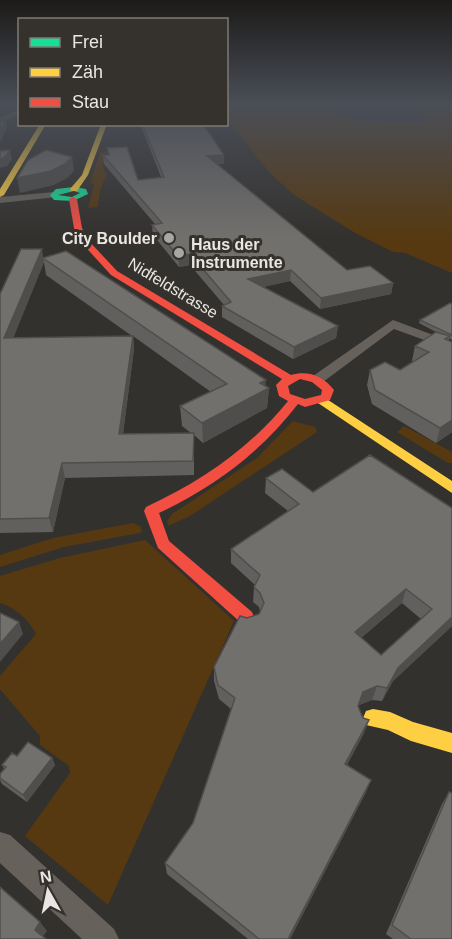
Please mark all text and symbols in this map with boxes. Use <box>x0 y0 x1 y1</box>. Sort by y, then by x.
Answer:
legend <box>18 18 228 126</box>
text: Frei <box>72 32 103 52</box>
text: Zäh <box>72 62 103 82</box>
text: Stau <box>72 92 109 112</box>
place label: City Boulder <box>62 230 157 247</box>
marker: City Boulder <box>162 231 176 245</box>
place label: Haus der Instrumente <box>191 236 283 271</box>
marker: Haus der Instrumente <box>172 246 186 260</box>
street label: Nidfeldstrasse <box>125 255 221 321</box>
north arrow <box>18 861 78 921</box>
text: N <box>39 867 53 886</box>

